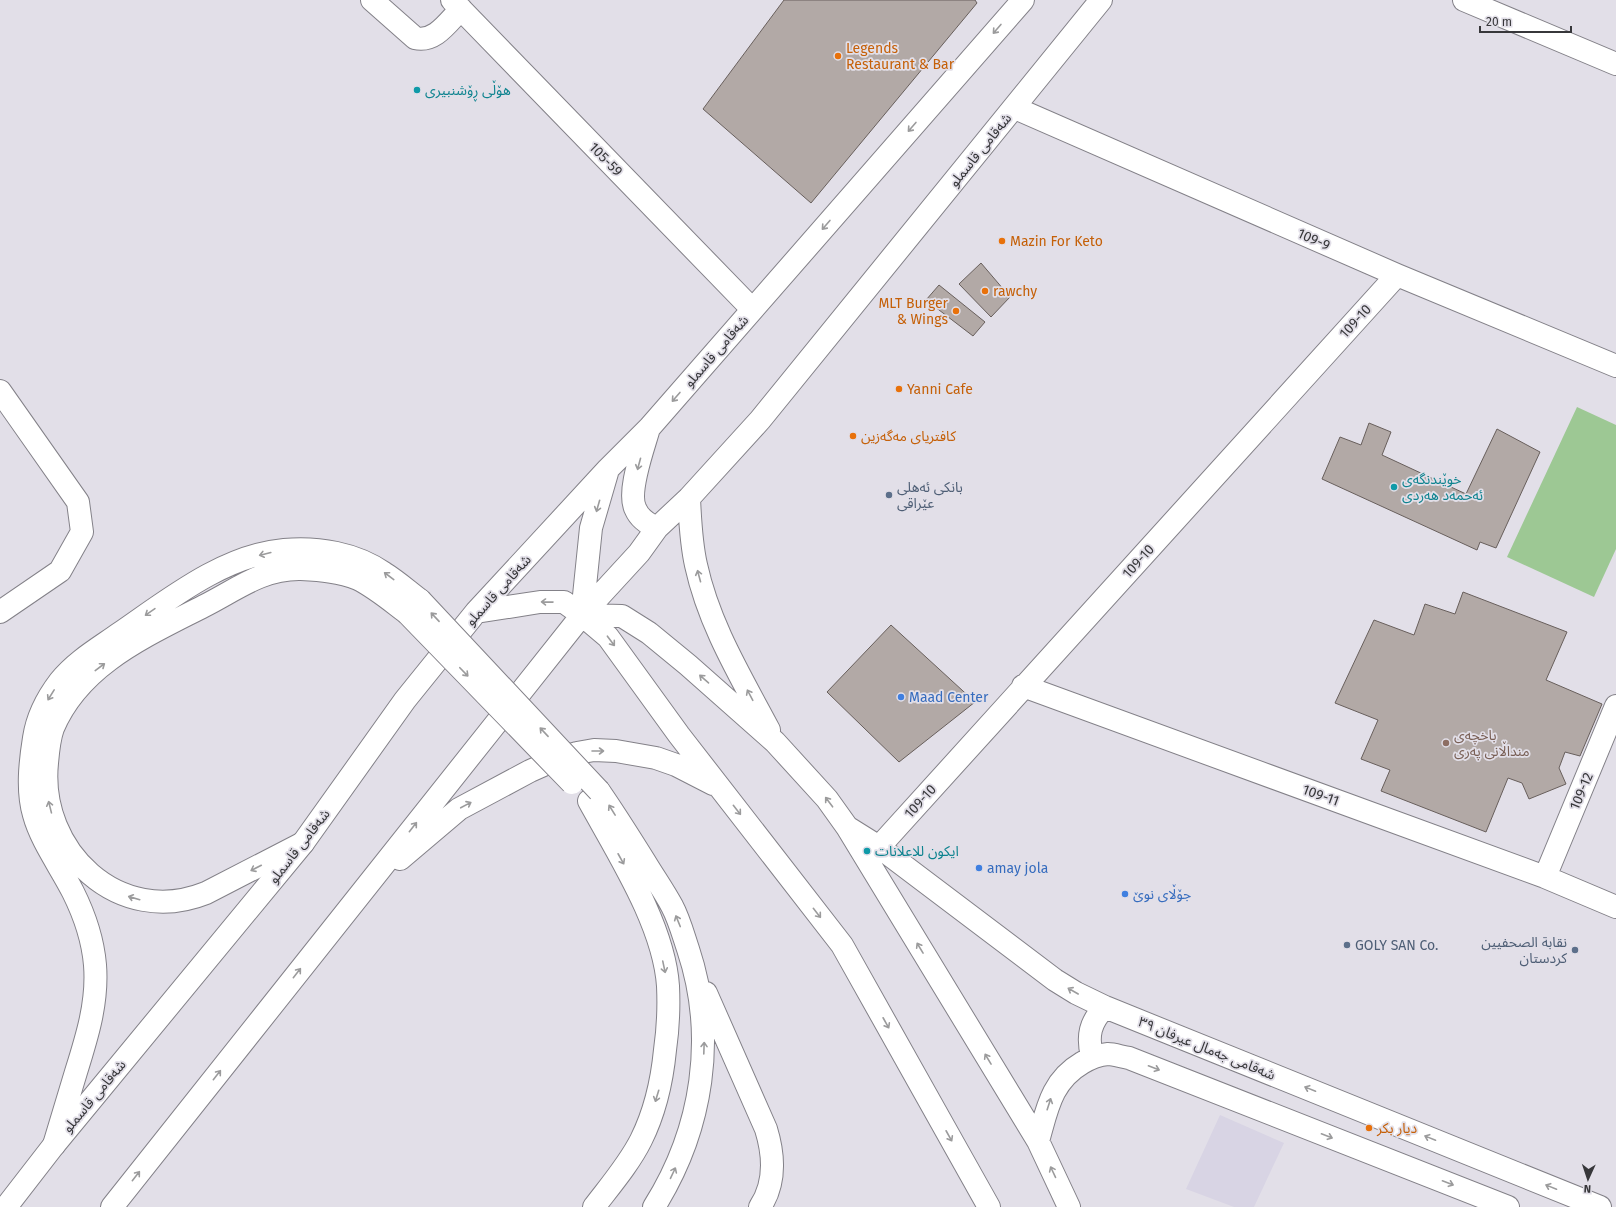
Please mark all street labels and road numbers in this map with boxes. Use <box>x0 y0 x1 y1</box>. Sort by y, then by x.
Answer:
street label: شەقامی قاسملو <box>946 110 1015 191</box>
street label: 105-59 <box>585 139 626 180</box>
street label: 109-9 <box>1295 225 1333 254</box>
street label: 109-10 <box>1336 301 1375 342</box>
street label: شەقامی قاسملو <box>681 312 752 391</box>
street label: 109-10 <box>1119 541 1158 582</box>
street label: شەقامی قاسملو <box>462 551 535 629</box>
street label: 109-12 <box>1566 770 1597 812</box>
street label: 109-10 <box>901 781 940 822</box>
street label: 109-11 <box>1300 781 1341 810</box>
street label: شەقامی قاسملو <box>265 806 334 887</box>
street label: شەقامی جەمال عیرفان ٣٩ <box>1136 1013 1278 1084</box>
street label: شەقامی قاسملو <box>59 1056 130 1136</box>

